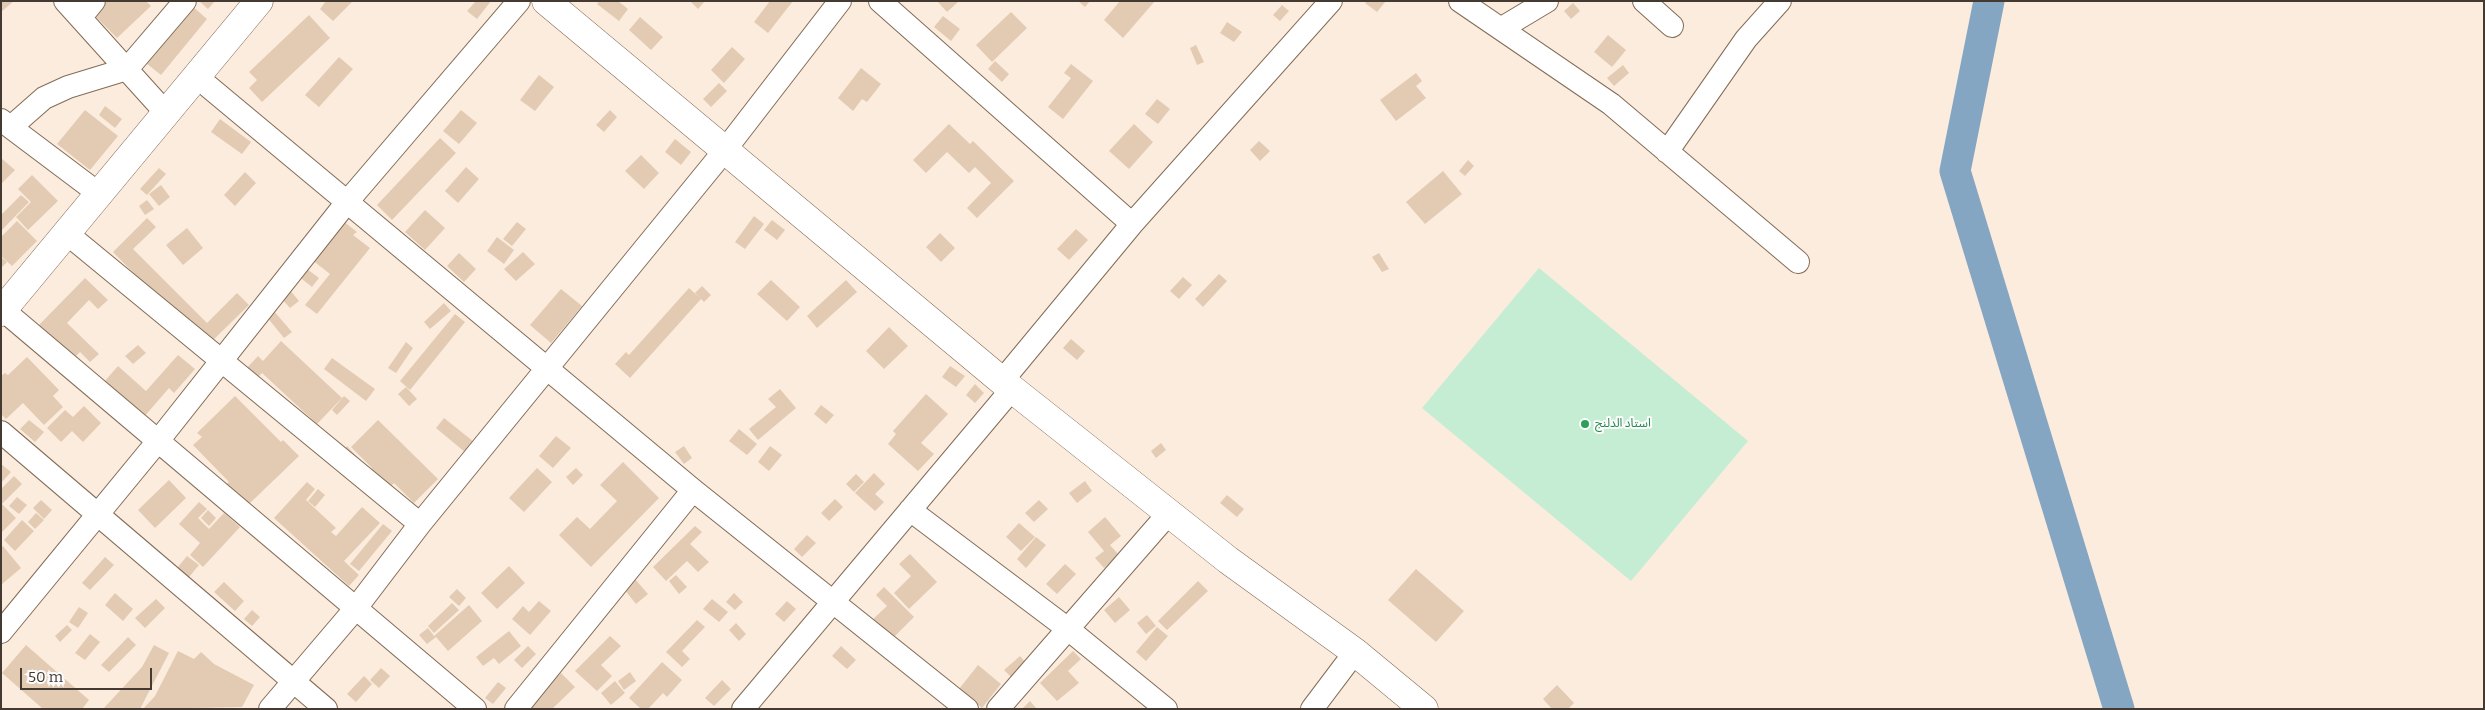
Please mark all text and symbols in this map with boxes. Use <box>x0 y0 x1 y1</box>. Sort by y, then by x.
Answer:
place label: استاد الدلنج <box>1595 417 1651 431</box>
marker: استاد الدلنج <box>1579 418 1591 430</box>
scale bar <box>22 658 155 690</box>
text: 50 m <box>28 668 63 686</box>

